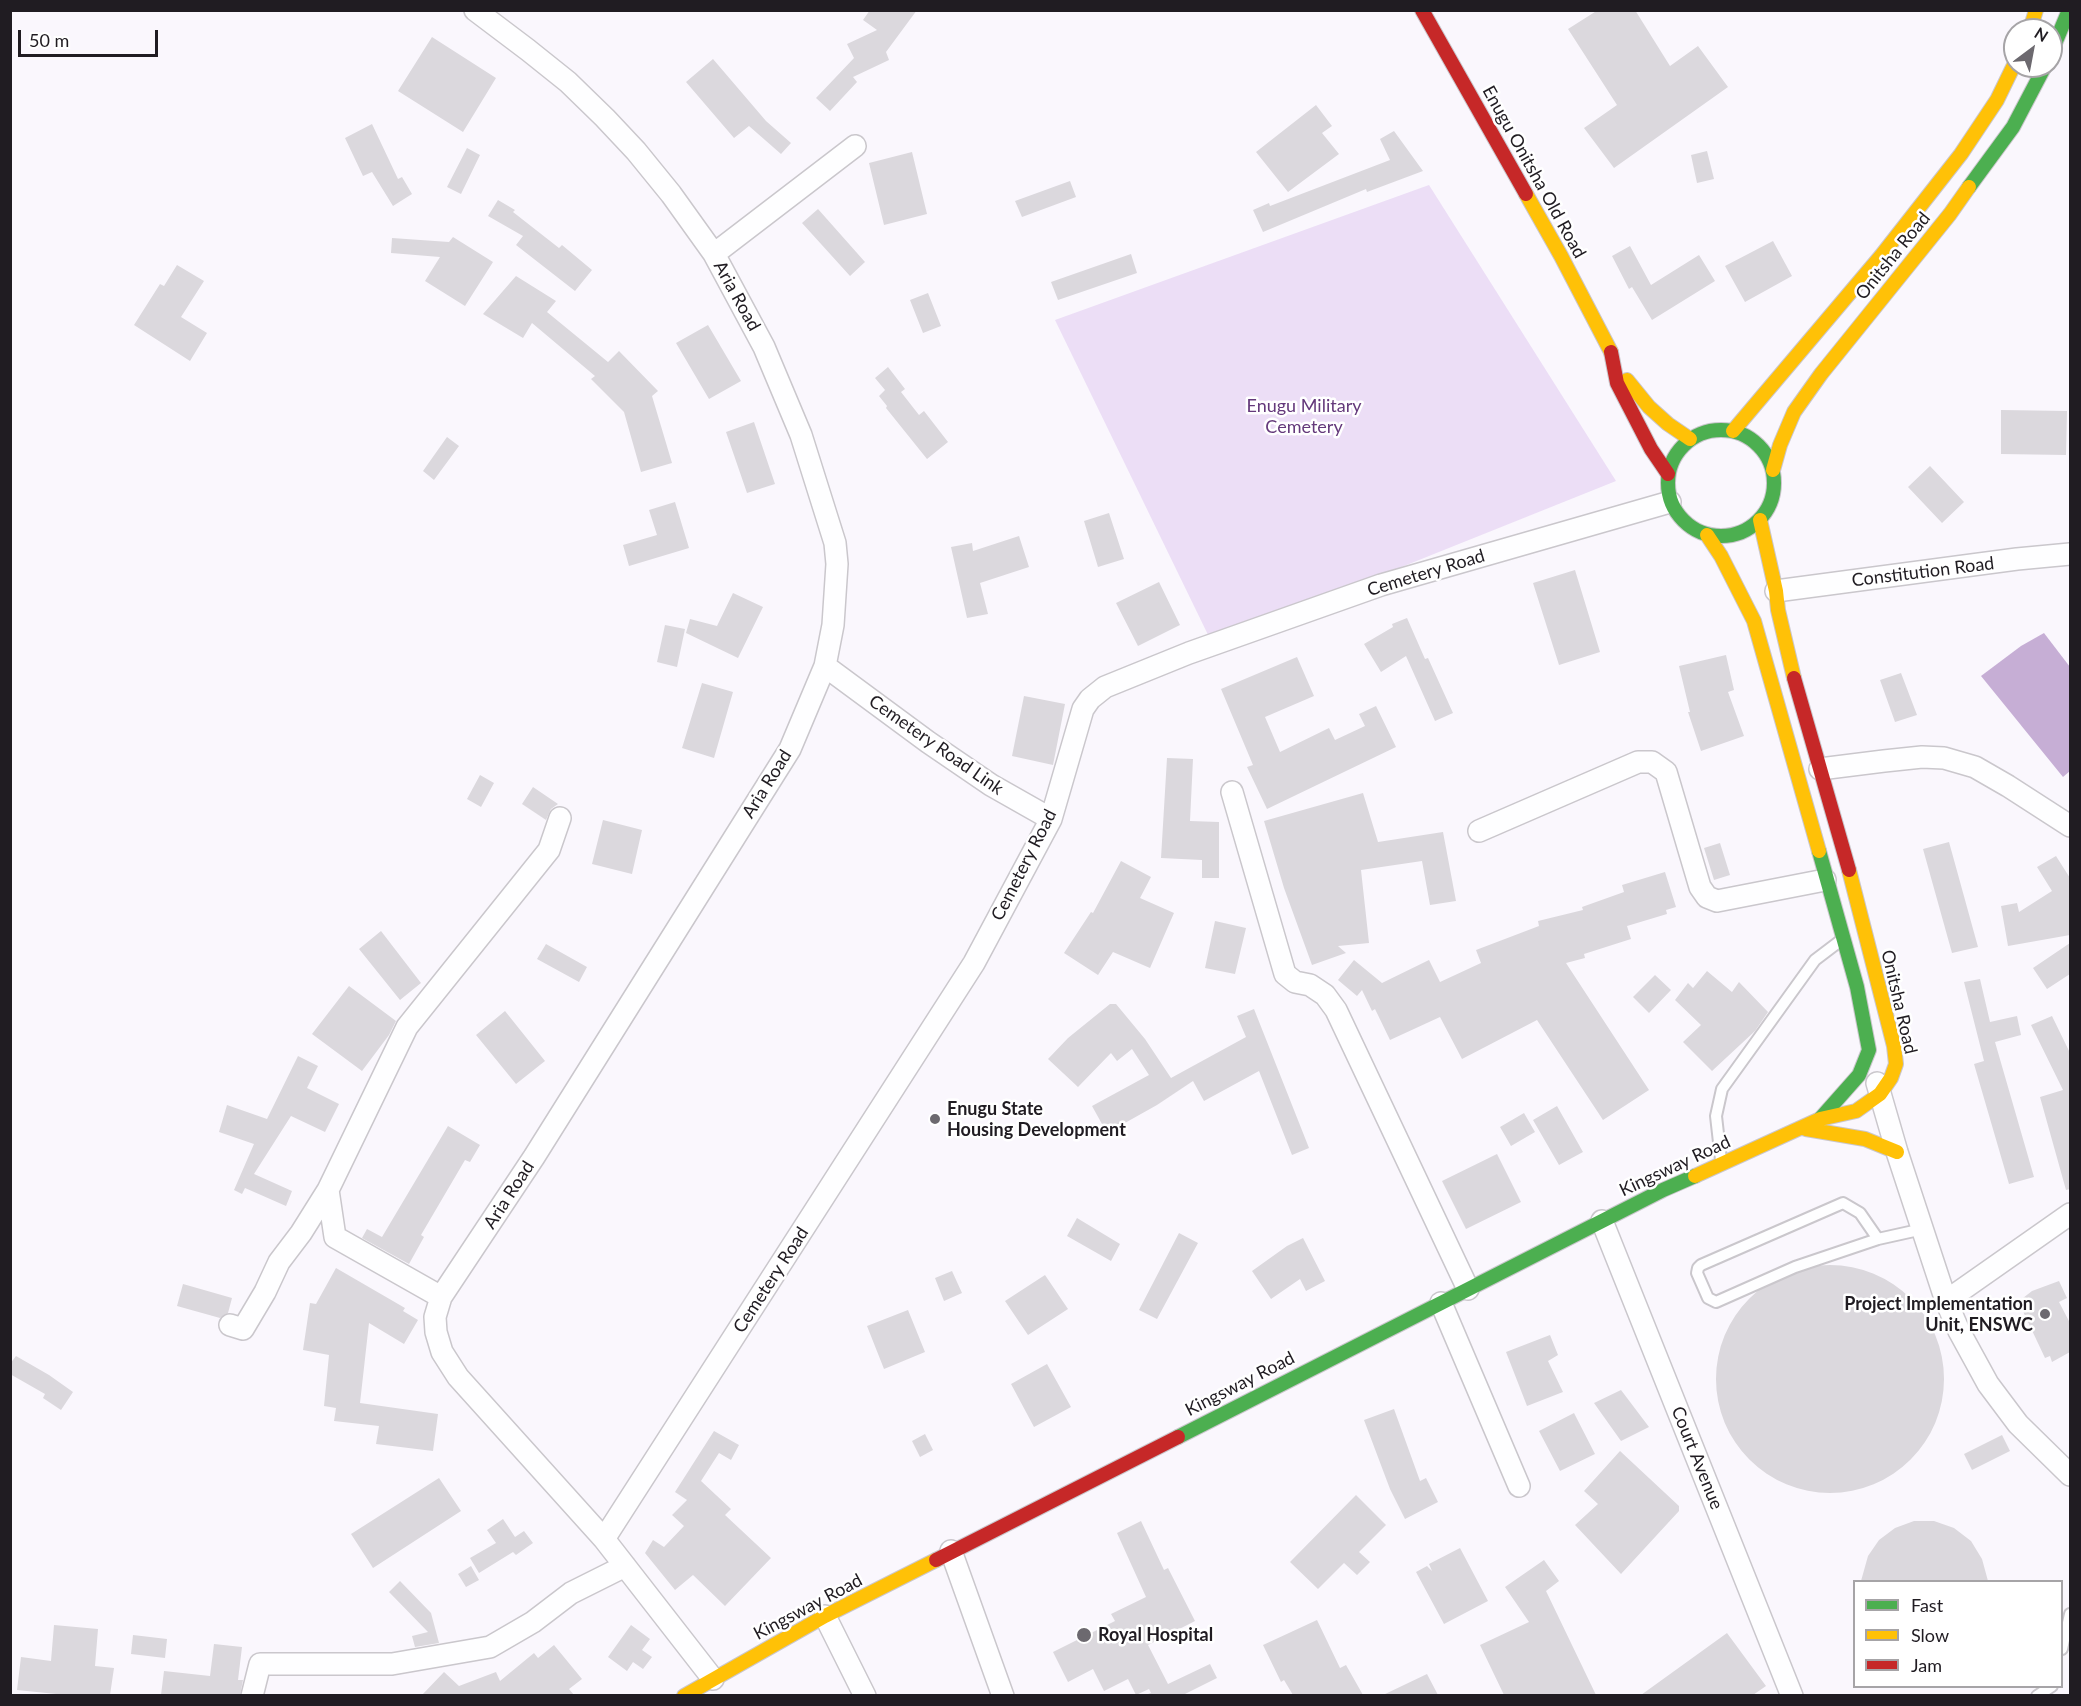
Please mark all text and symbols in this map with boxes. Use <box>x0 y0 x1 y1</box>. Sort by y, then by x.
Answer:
scale bar <box>21 18 160 56</box>
north arrow <box>2003 18 2063 78</box>
text: N <box>2031 23 2052 45</box>
text: 50 m <box>29 29 69 51</box>
street label: Enugu Onitsha Old Road <box>1478 82 1590 262</box>
street label: Onitsha Road <box>1851 208 1935 304</box>
street label: Aria Road <box>709 257 765 335</box>
park label: Enugu Military Cemetery <box>1247 395 1361 438</box>
street label: Cemetery Road <box>1365 545 1487 601</box>
street label: Constitution Road <box>1851 553 1995 591</box>
street label: Cemetery Road Link <box>865 690 1007 800</box>
street label: Aria Road <box>738 746 796 822</box>
street label: Cemetery Road <box>987 806 1061 924</box>
street label: Onitsha Road <box>1877 948 1921 1056</box>
place label: Enugu State Housing Development <box>947 1098 1126 1140</box>
marker: Enugu State Housing Development <box>928 1112 942 1126</box>
street label: Kingsway Road <box>1616 1131 1734 1201</box>
street label: Aria Road <box>479 1157 539 1233</box>
street label: Cemetery Road <box>729 1223 813 1337</box>
place label: Project Implementation Unit, ENSWC <box>1844 1293 2033 1336</box>
marker: Project Implementation Unit, ENSWC <box>2038 1307 2052 1321</box>
street label: Kingsway Road <box>1182 1347 1298 1421</box>
street label: Court Avenue <box>1667 1403 1727 1513</box>
street label: Kingsway Road <box>750 1569 866 1645</box>
legend <box>1853 1580 2063 1688</box>
text: Fast <box>1911 1594 1943 1616</box>
place label: Royal Hospital <box>1098 1624 1213 1646</box>
text: Slow <box>1911 1624 1949 1646</box>
marker: Royal Hospital <box>1075 1626 1093 1644</box>
text: Jam <box>1911 1654 1942 1676</box>

